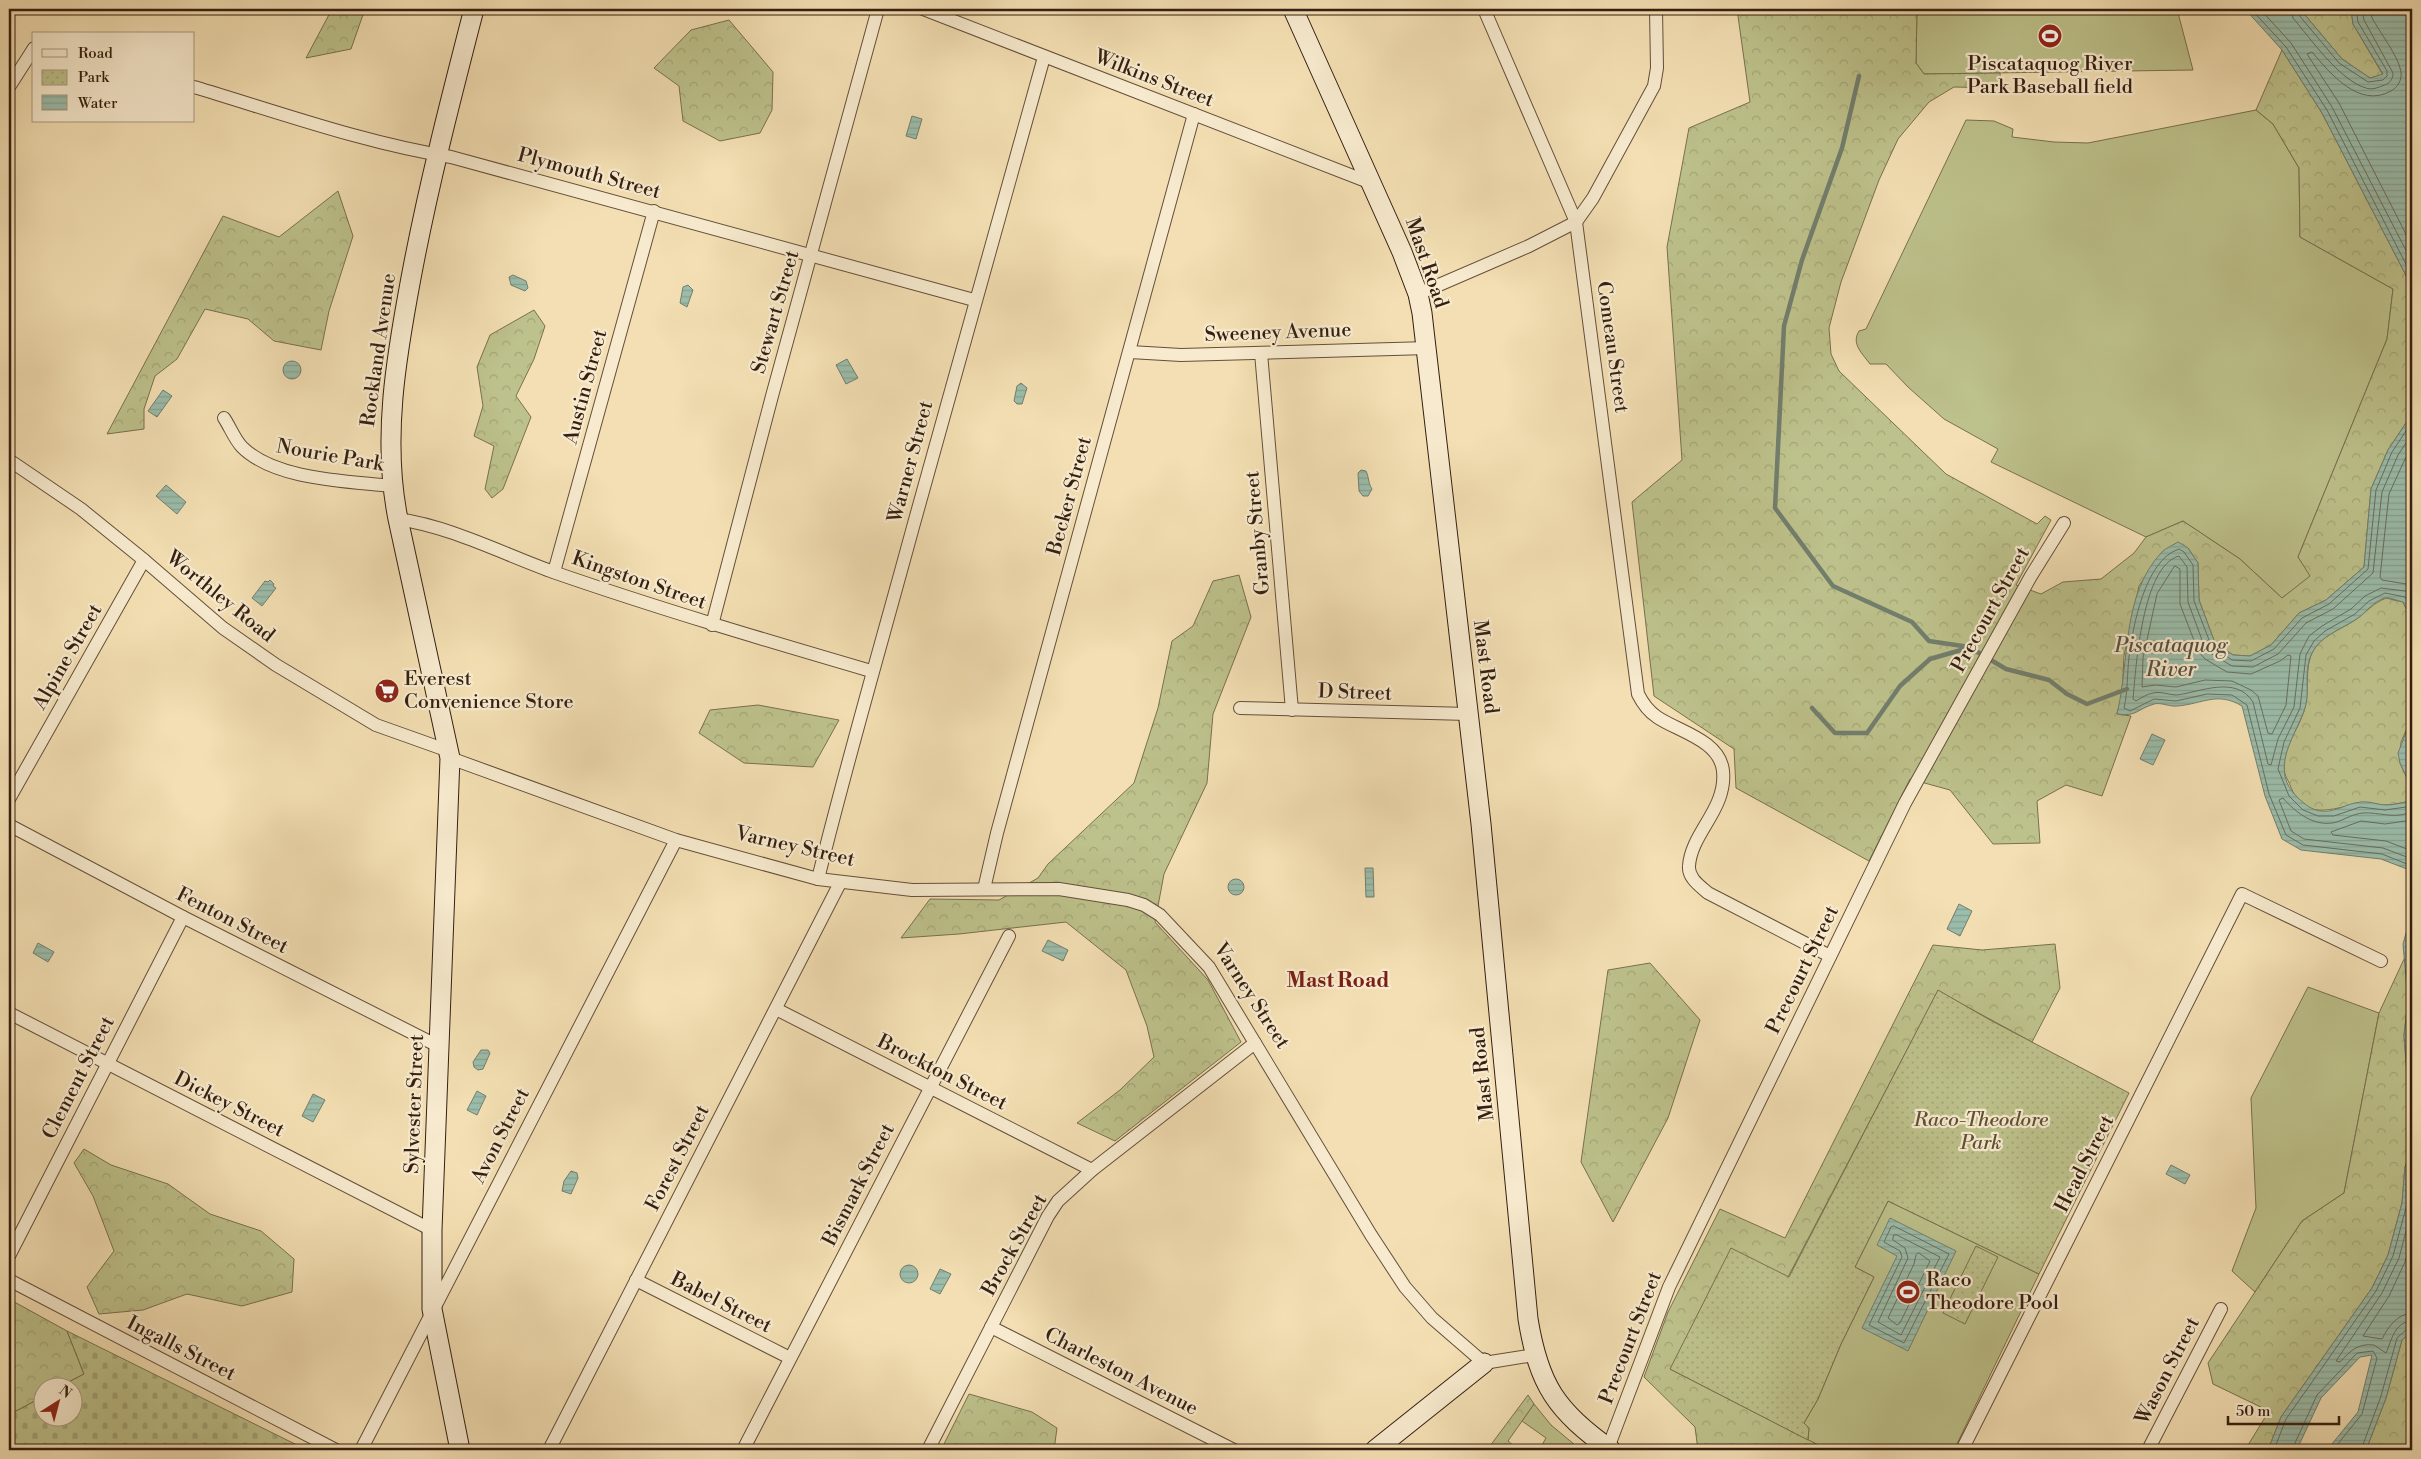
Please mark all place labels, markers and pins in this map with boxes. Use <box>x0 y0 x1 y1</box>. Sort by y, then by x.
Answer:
sports icon: Piscataquog River Park Baseball field <box>2037 23 2063 49</box>
place label: Piscataquog River Park Baseball field <box>1967 52 2134 100</box>
place label: Everest Convenience Store <box>404 667 573 715</box>
supermarket icon: Everest Convenience Store <box>374 678 400 704</box>
place label: Raco Theodore Pool <box>1926 1268 2059 1316</box>
sports icon: Raco Theodore Pool <box>1895 1279 1921 1305</box>

